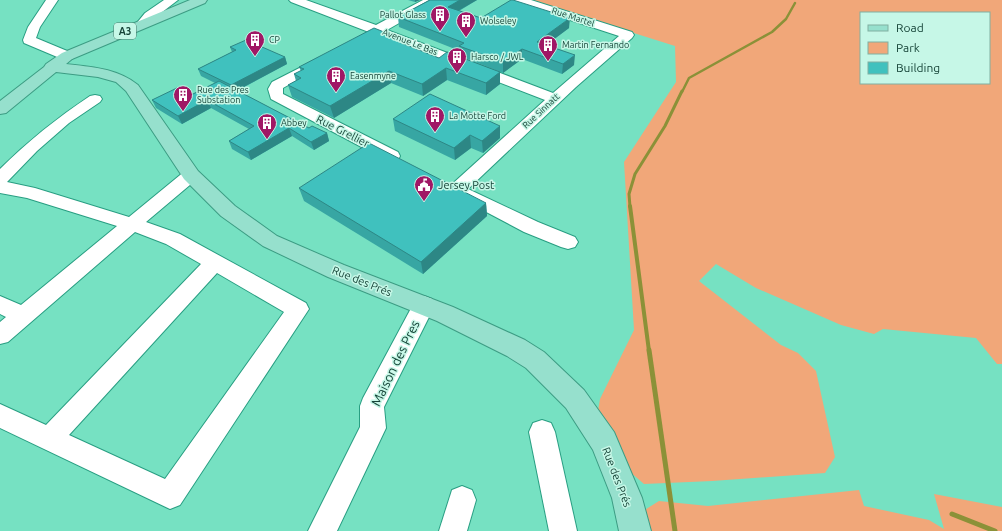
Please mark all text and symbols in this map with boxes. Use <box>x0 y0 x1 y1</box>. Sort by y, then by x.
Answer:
building icon: Pallot Glass <box>429 4 451 32</box>
street label: Rue Martel <box>550 5 596 29</box>
place label: Pallot Glass <box>380 10 426 20</box>
building icon: Wolseley <box>455 10 477 38</box>
legend <box>860 12 990 84</box>
place label: Wolseley <box>480 16 517 26</box>
text: Road <box>896 21 924 34</box>
road number: A3 <box>114 23 136 39</box>
street label: Avenue Le Bas <box>381 27 439 57</box>
building icon: CP <box>244 29 266 57</box>
building icon: Martin Fernando <box>537 34 559 62</box>
place label: CP <box>269 35 281 45</box>
place label: Martin Fernando <box>562 40 629 50</box>
text: Park <box>896 41 920 54</box>
building icon: Harsco / JWL <box>446 46 468 74</box>
place label: Harsco / JWL <box>471 52 524 62</box>
text: Building <box>896 61 940 74</box>
building icon: Easenmyne <box>325 65 347 93</box>
place label: Easenmyne <box>350 71 396 81</box>
building icon: Rue des Pres Substation <box>172 84 194 112</box>
place label: Rue des Pres Substation <box>197 85 249 105</box>
street label: Rue Sinnatt <box>521 91 562 131</box>
building icon: La Motte Ford <box>424 105 446 133</box>
place label: La Motte Ford <box>449 111 506 121</box>
building icon: Abbey <box>256 112 278 140</box>
street label: Rue Grellier <box>314 113 372 150</box>
place label: Abbey <box>281 118 307 128</box>
public building icon: Jersey Post <box>413 174 435 202</box>
place label: Jersey Post <box>438 179 495 191</box>
street label: Rue des Prés <box>330 264 394 298</box>
street label: Maison des Pres <box>368 318 422 408</box>
street label: Rue des Prés <box>600 445 634 509</box>

